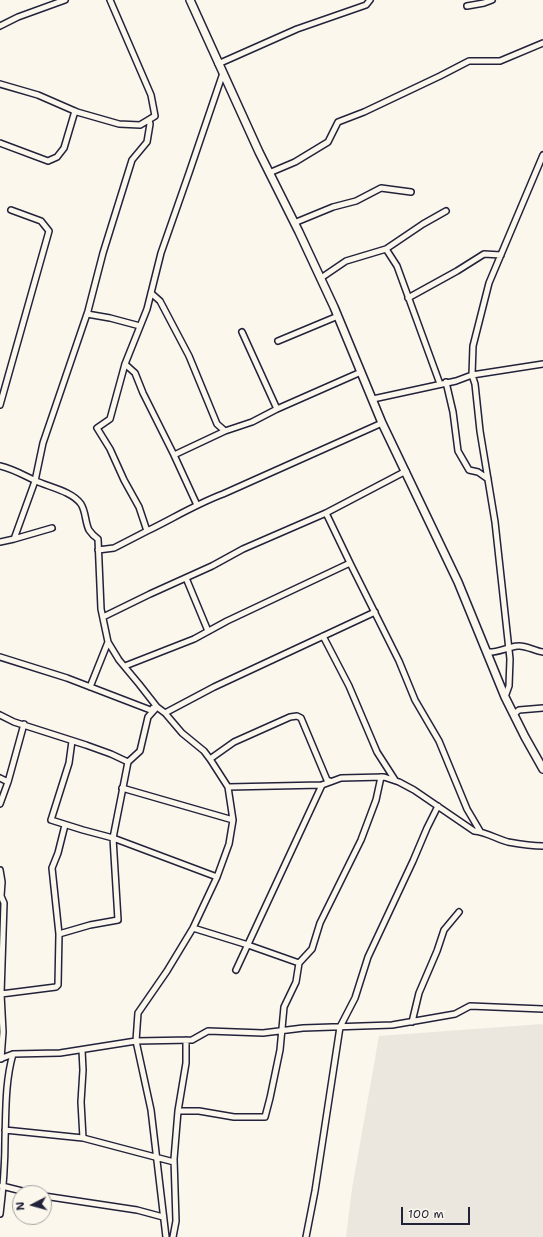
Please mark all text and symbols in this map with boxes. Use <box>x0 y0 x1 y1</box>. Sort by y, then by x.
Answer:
north arrow <box>12 1185 52 1225</box>
scale bar <box>403 1199 472 1225</box>
text: N <box>13 1201 28 1211</box>
text: 100 m <box>408 1206 444 1222</box>

